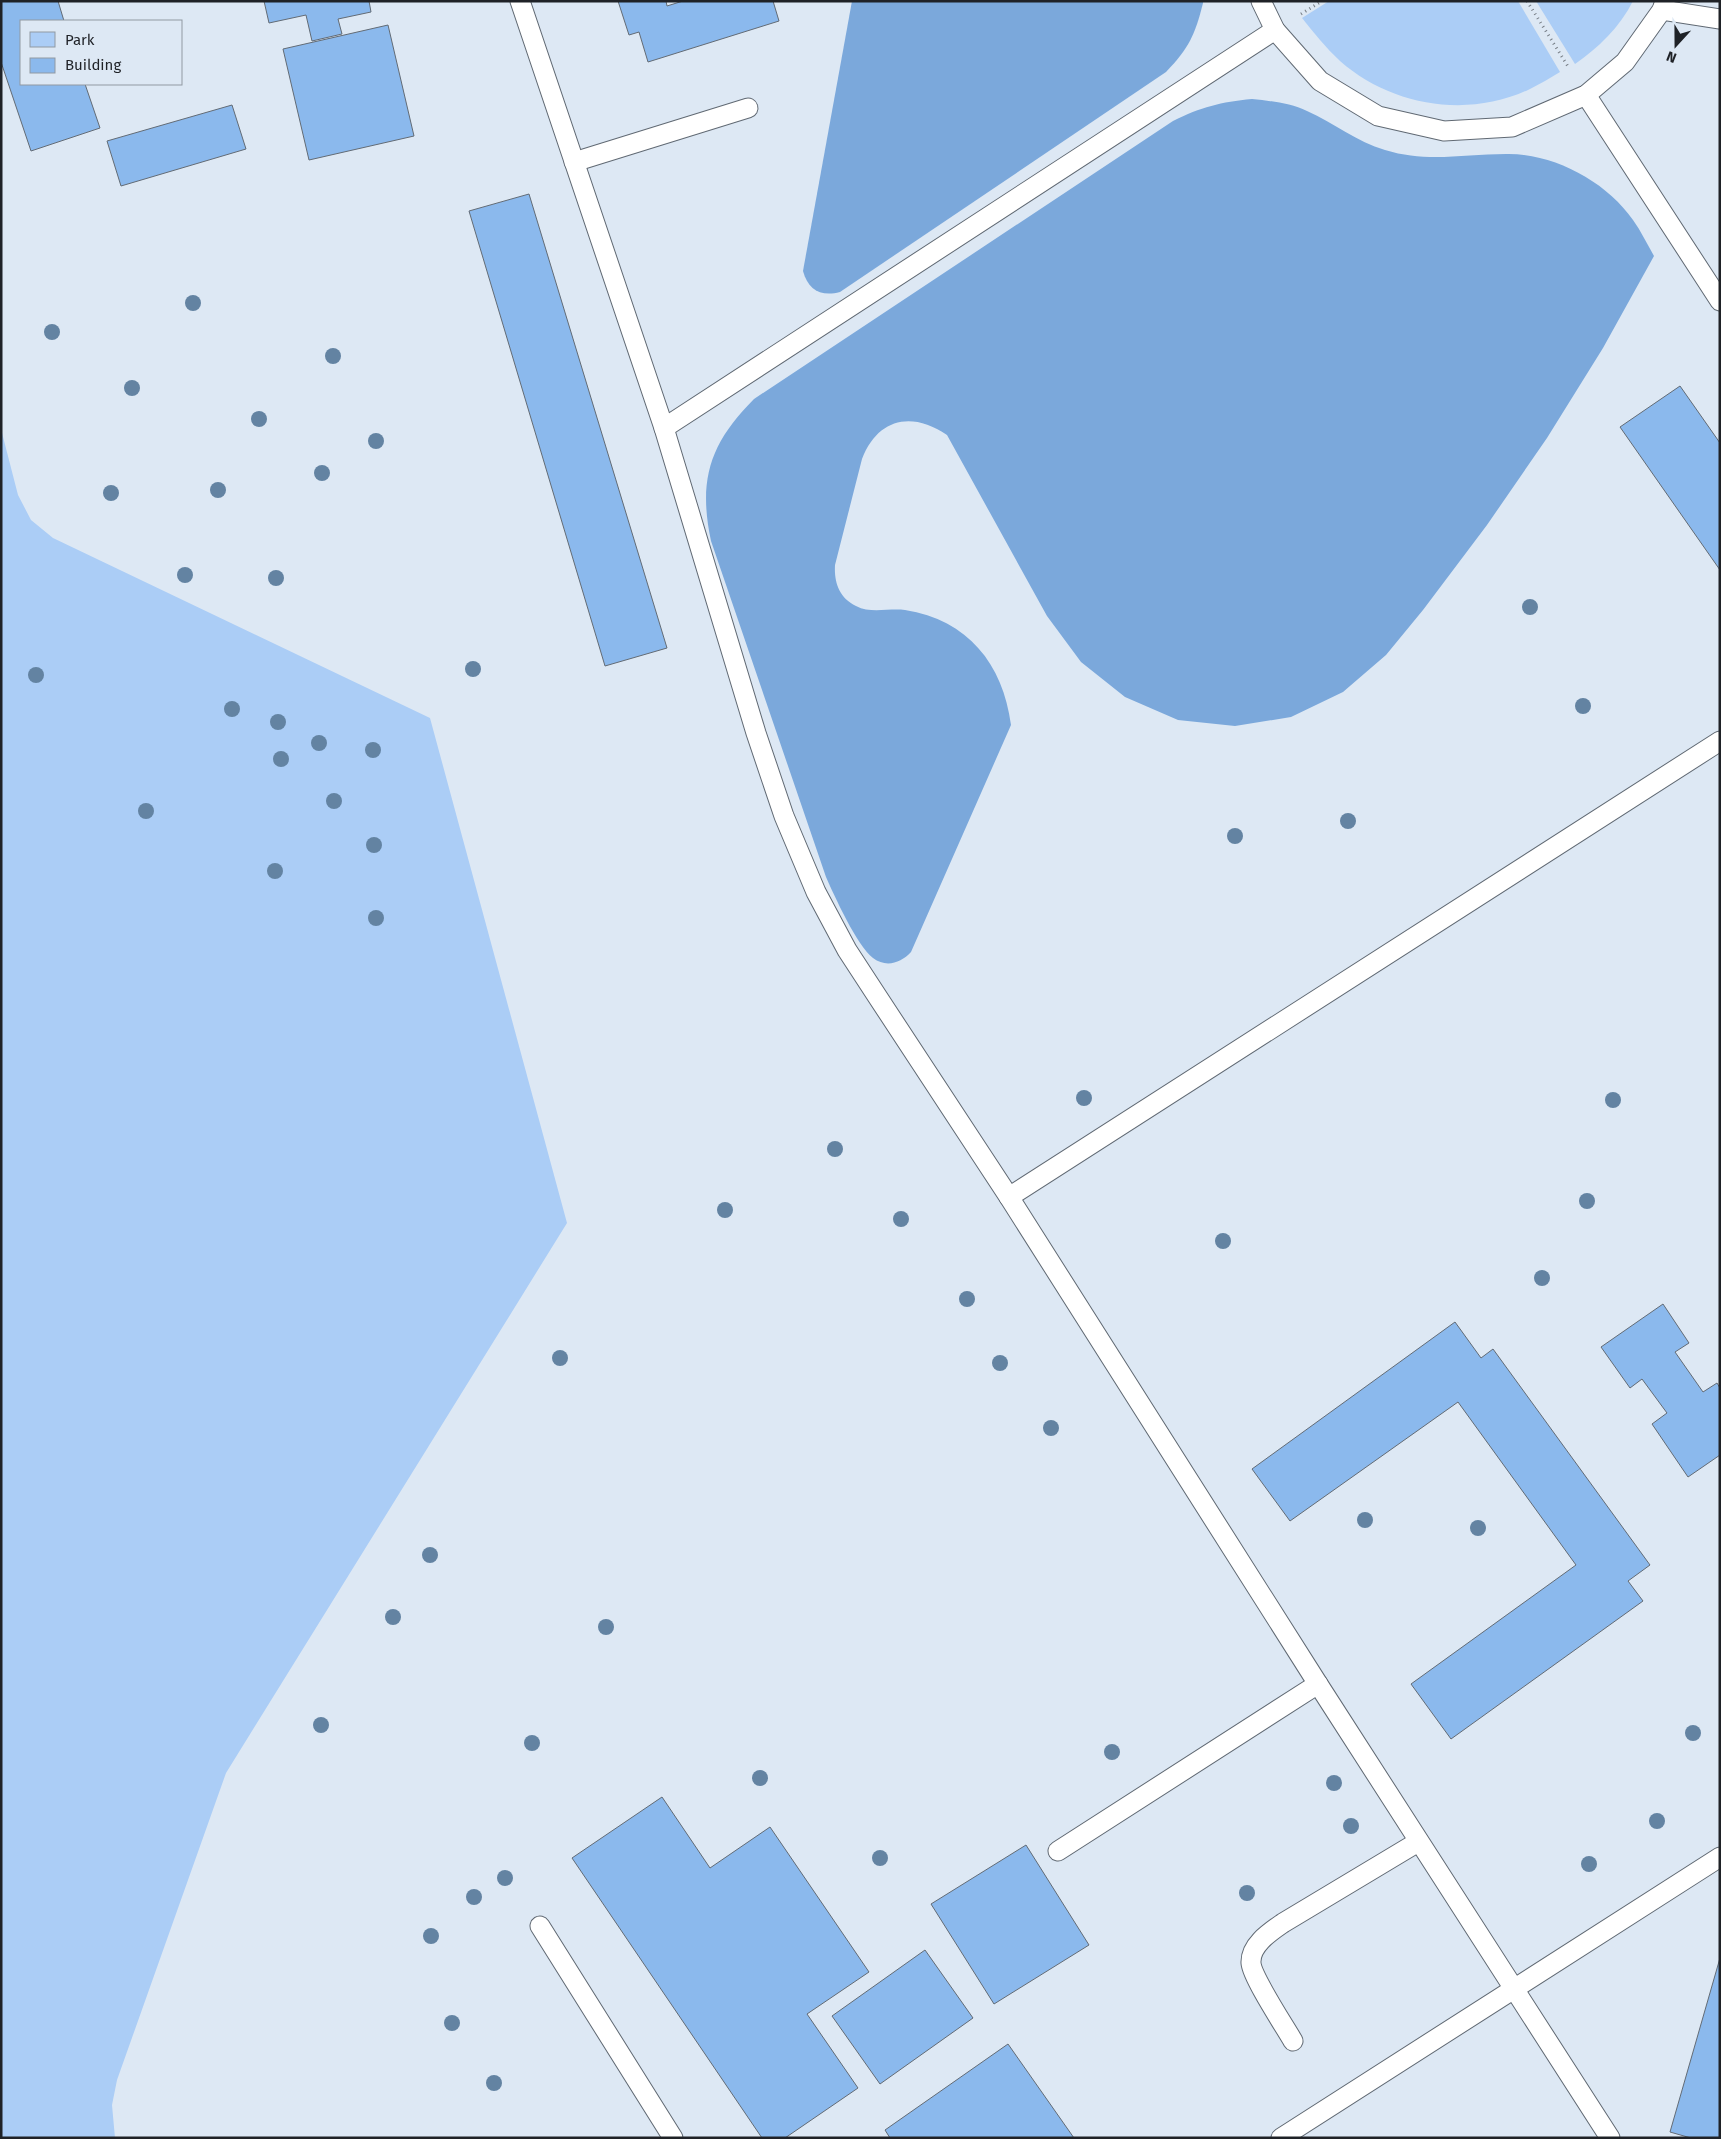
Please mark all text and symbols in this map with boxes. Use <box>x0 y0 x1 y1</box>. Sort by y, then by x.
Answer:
legend <box>20 20 182 85</box>
north arrow <box>1651 20 1701 70</box>
text: Park <box>65 31 95 49</box>
text: N <box>1664 47 1679 66</box>
text: Building <box>65 56 121 74</box>

